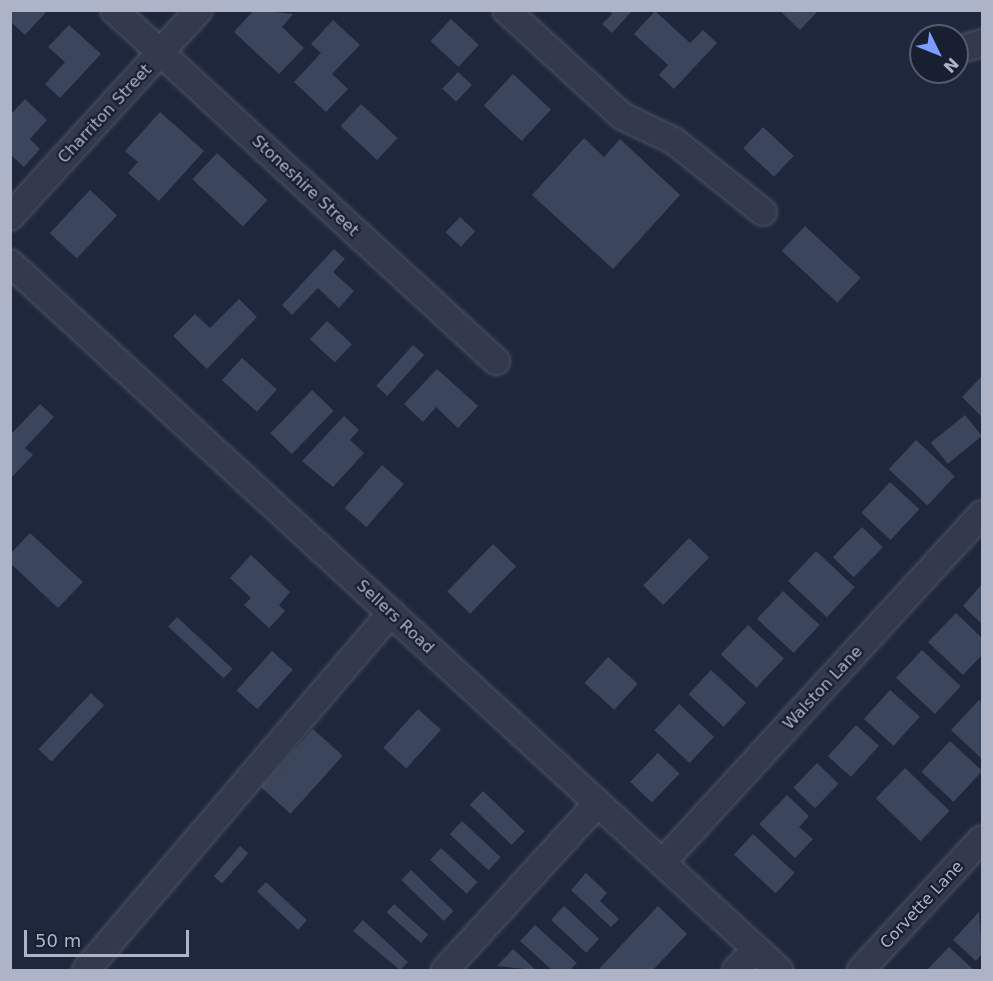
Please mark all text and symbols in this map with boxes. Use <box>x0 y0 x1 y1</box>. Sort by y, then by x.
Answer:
north arrow <box>909 24 969 84</box>
text: N <box>940 54 963 77</box>
street label: Charriton Street <box>54 61 156 167</box>
street label: Stoneshire Street <box>248 132 362 240</box>
street label: Sellers Road <box>352 576 438 658</box>
street label: Walston Lane <box>779 642 867 734</box>
street label: Corvette Lane <box>876 857 968 953</box>
scale bar <box>27 918 192 956</box>
text: 50 m <box>35 930 81 951</box>

